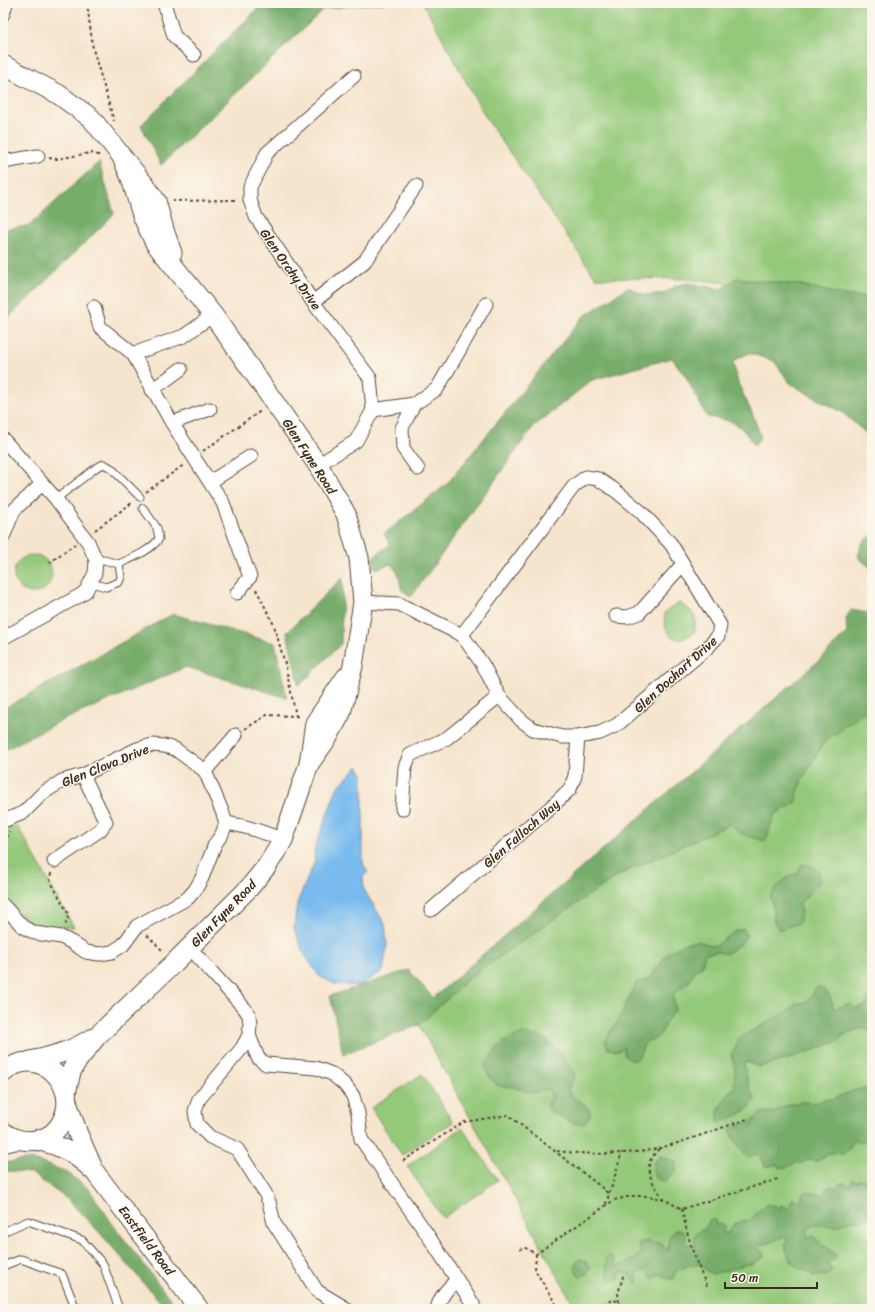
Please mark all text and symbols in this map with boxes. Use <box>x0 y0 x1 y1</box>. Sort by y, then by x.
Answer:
street label: Glen Orchy Drive <box>254 224 328 315</box>
street label: Glen Fyne Road <box>276 413 344 500</box>
street label: Glen Dochart Drive <box>628 630 723 719</box>
street label: Glen Clova Drive <box>58 737 153 793</box>
street label: Glen Falloch Way <box>477 793 565 874</box>
street label: Glen Fyne Road <box>185 873 263 953</box>
street label: Eastfield Road <box>112 1200 182 1281</box>
scale bar <box>725 1264 817 1290</box>
text: 50 m <box>731 1267 758 1289</box>

